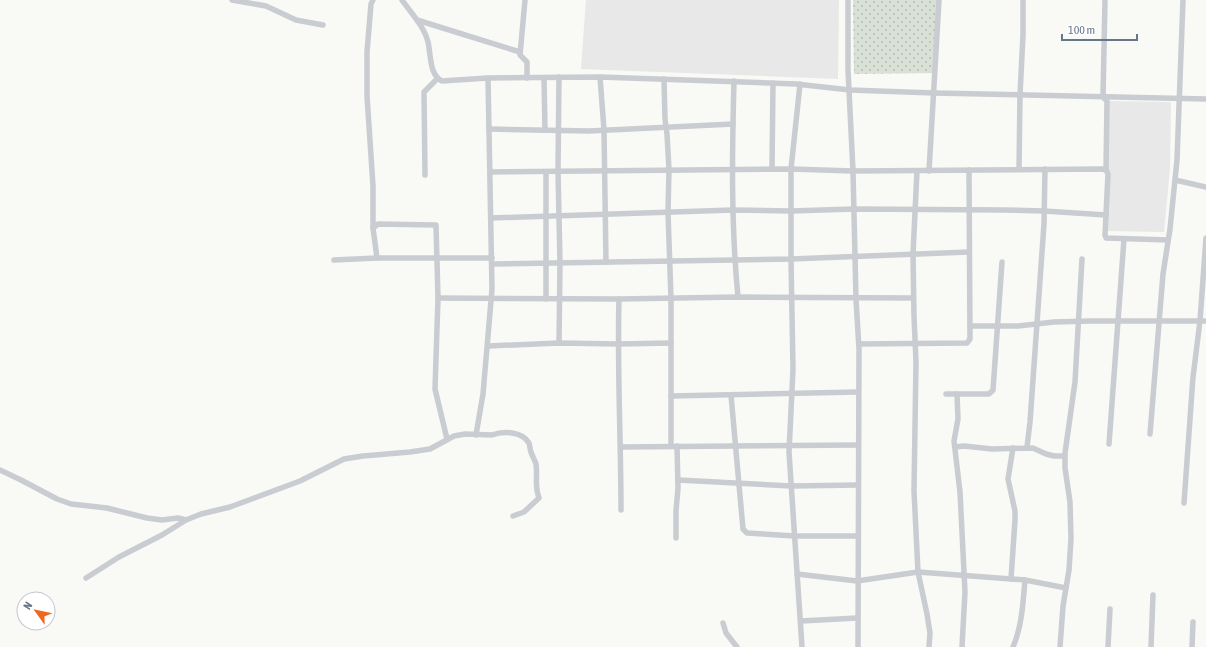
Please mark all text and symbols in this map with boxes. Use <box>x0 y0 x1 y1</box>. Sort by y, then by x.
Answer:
scale bar <box>1062 16 1137 42</box>
text: 100 m <box>1068 23 1095 37</box>
north arrow <box>16 591 56 631</box>
text: N <box>21 600 34 612</box>

